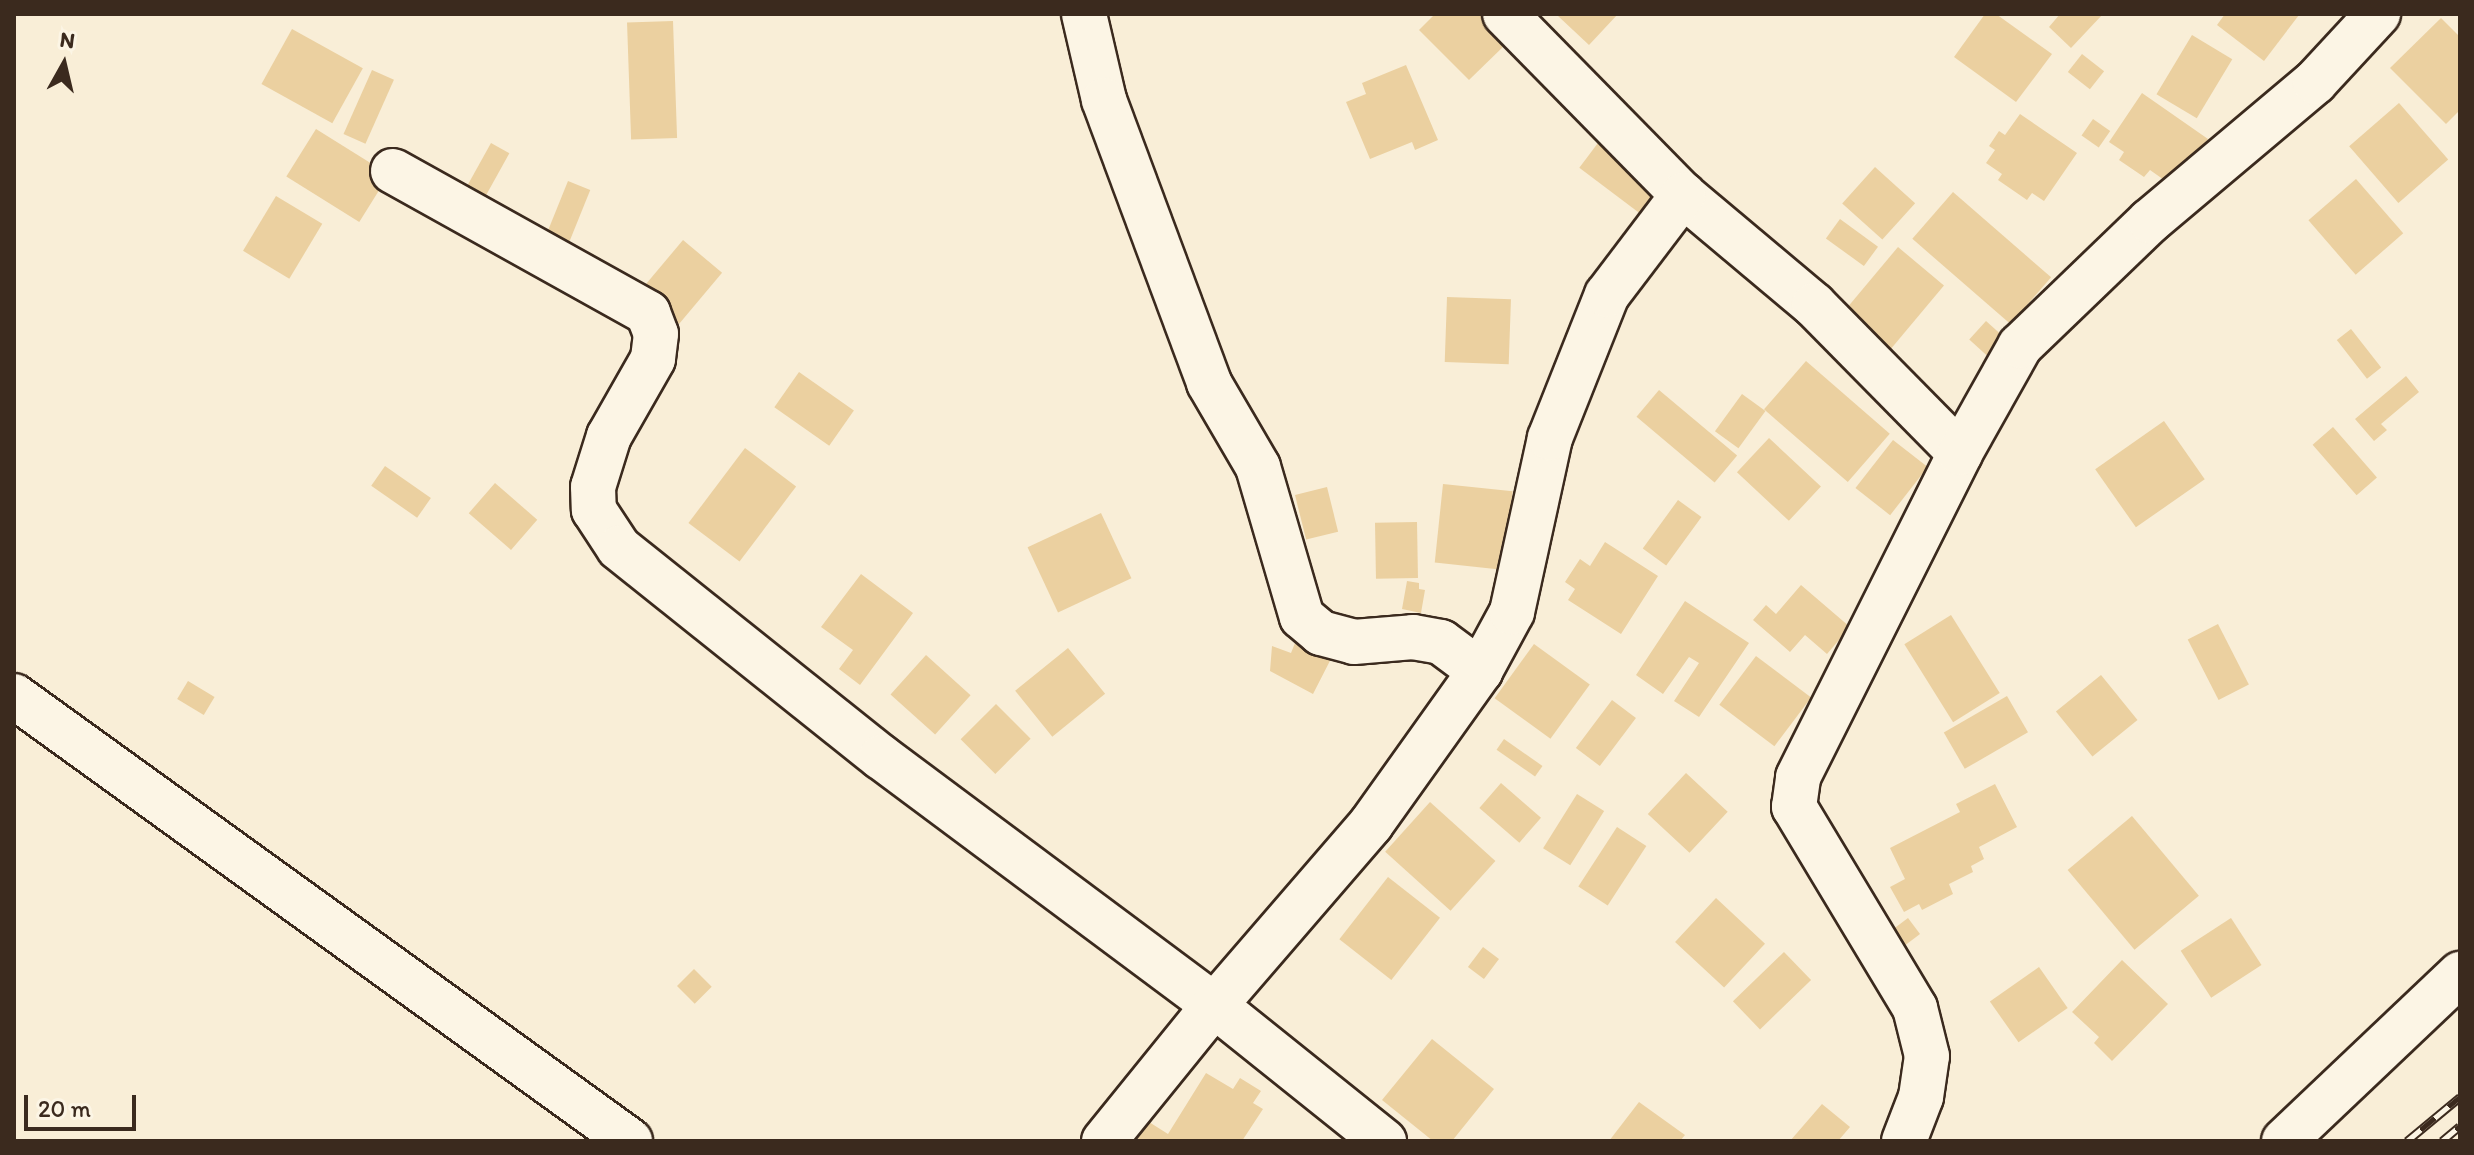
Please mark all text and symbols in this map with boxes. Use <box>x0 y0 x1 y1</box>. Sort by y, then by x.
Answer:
north arrow <box>24 24 104 104</box>
text: N <box>58 25 77 54</box>
scale bar <box>28 1079 140 1129</box>
text: 20 m <box>38 1094 91 1123</box>

